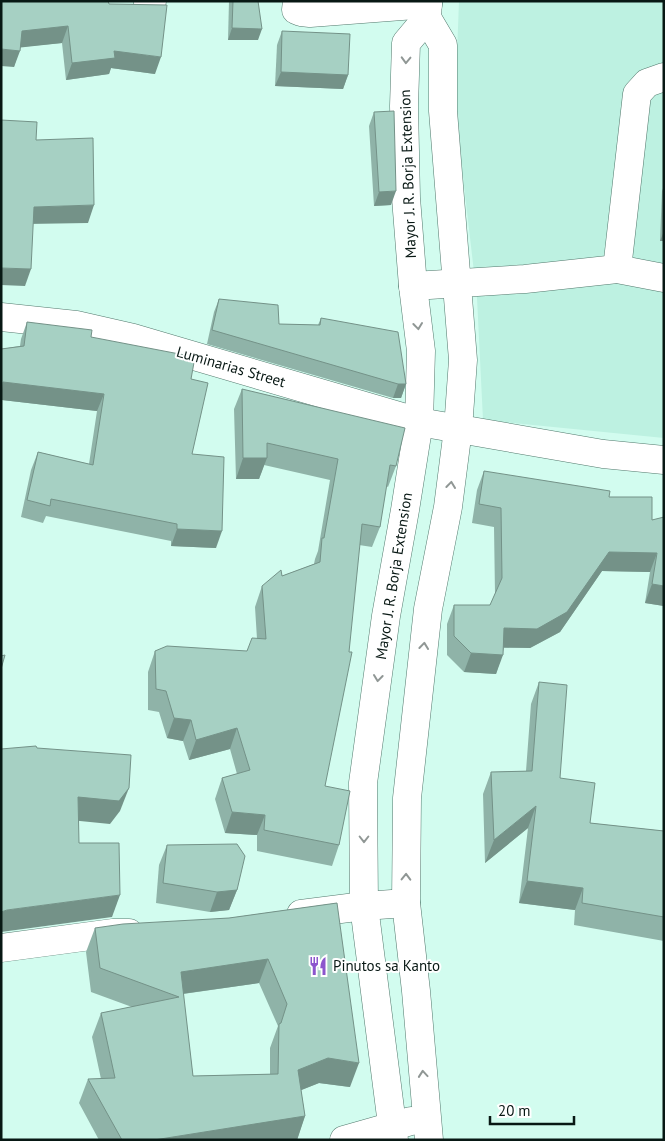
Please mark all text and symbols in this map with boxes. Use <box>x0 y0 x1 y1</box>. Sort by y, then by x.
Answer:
one-way arrow <box>400 56 411 64</box>
street label: Mayor J. R. Borja Extension <box>395 89 420 259</box>
one-way arrow <box>412 323 423 331</box>
street label: Luminarias Street <box>174 342 288 391</box>
one-way arrow <box>445 481 455 490</box>
street label: Mayor J. R. Borja Extension <box>371 491 416 661</box>
one-way arrow <box>418 641 429 649</box>
one-way arrow <box>373 674 384 682</box>
one-way arrow <box>359 836 369 844</box>
one-way arrow <box>401 873 412 881</box>
restaurant icon: Pinutos sa Kanto <box>307 955 329 977</box>
place label: Pinutos sa Kanto <box>333 956 440 975</box>
one-way arrow <box>418 1069 429 1077</box>
scale bar <box>490 1094 574 1126</box>
text: 20 m <box>498 1101 531 1120</box>

